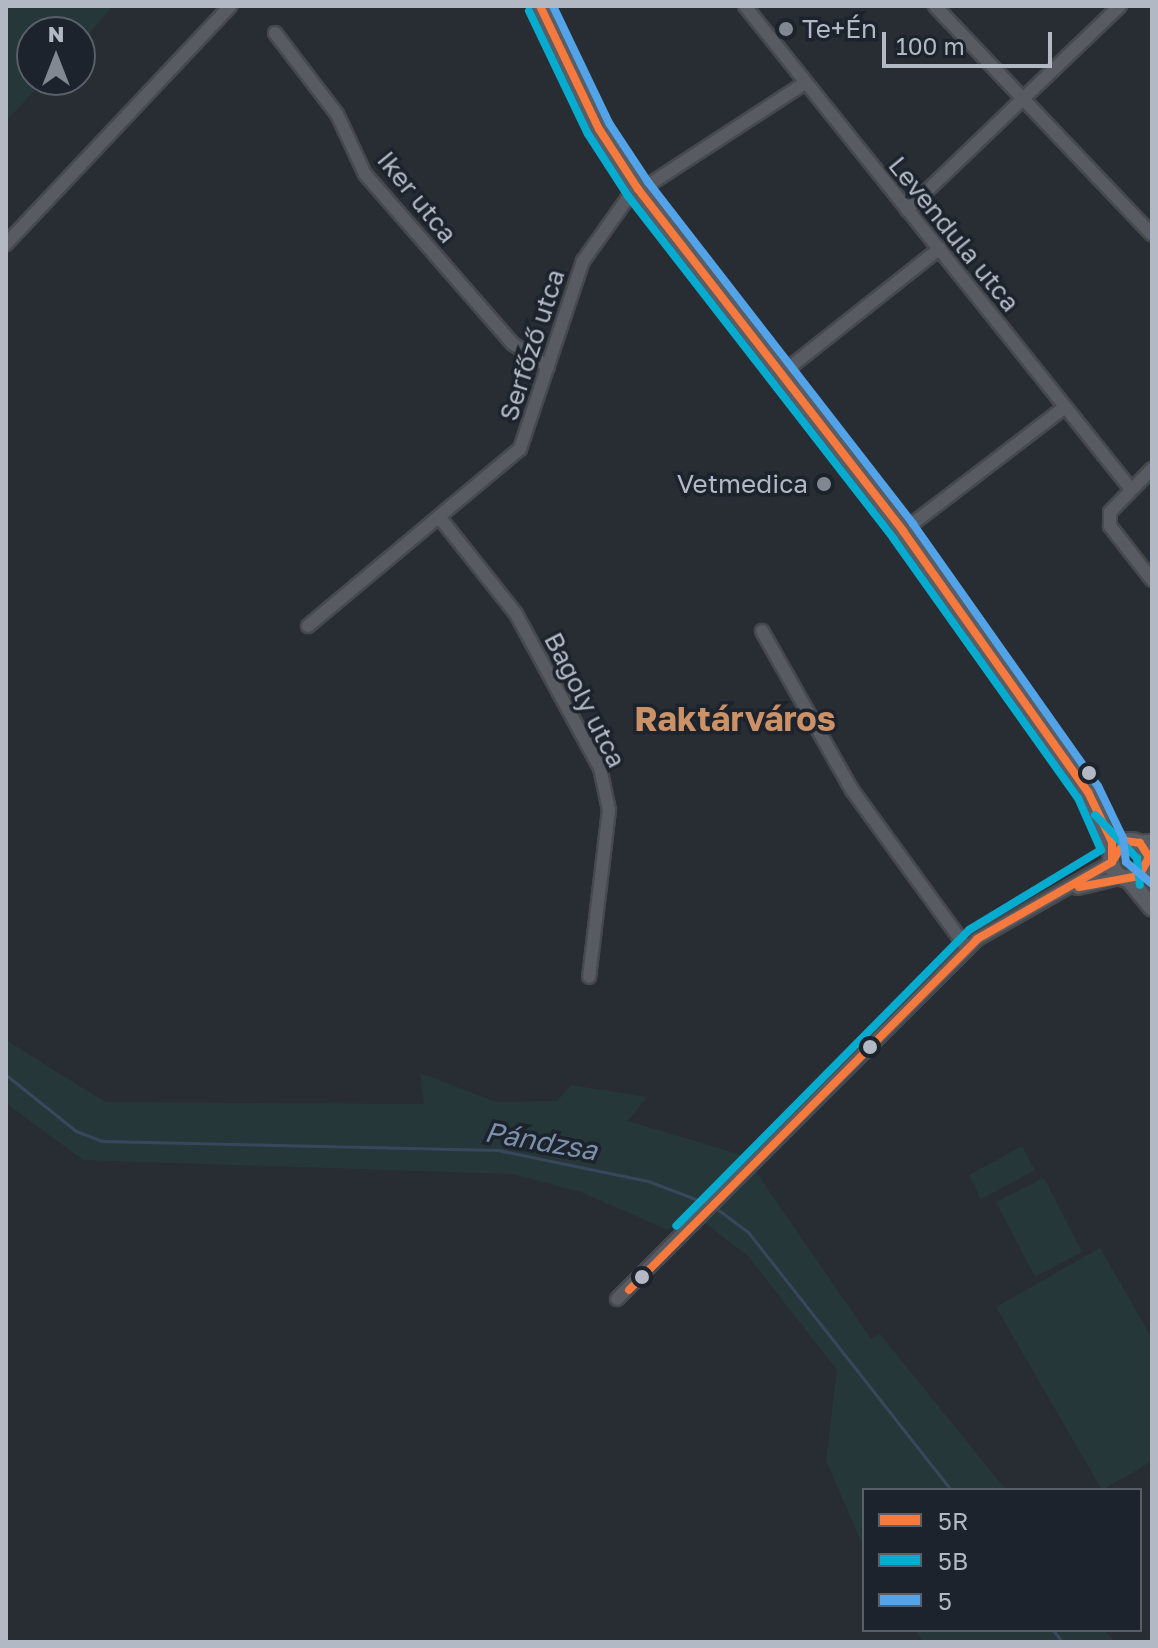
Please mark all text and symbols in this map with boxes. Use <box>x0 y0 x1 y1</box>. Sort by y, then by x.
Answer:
place label: Te+Én <box>802 13 877 45</box>
north arrow <box>16 16 96 96</box>
scale bar <box>886 16 1056 66</box>
text: N <box>48 20 64 47</box>
marker: Te+Én <box>777 20 795 38</box>
text: 100 m <box>896 31 965 60</box>
street label: Iker utca <box>371 145 463 249</box>
street label: Levendula utca <box>882 150 1026 318</box>
street label: Serfőző utca <box>493 265 571 425</box>
place label: Vetmedica <box>677 468 808 500</box>
marker: Vetmedica <box>815 475 833 493</box>
street label: Bagoly utca <box>538 627 632 773</box>
district label: Raktárváros <box>634 699 836 739</box>
unlabelled marker <box>1081 765 1097 781</box>
unlabelled marker <box>862 1039 878 1055</box>
water label: Pándzsa <box>482 1115 600 1167</box>
unlabelled marker <box>634 1269 650 1285</box>
legend <box>862 1488 1142 1632</box>
text: 5R <box>938 1506 968 1535</box>
text: 5B <box>938 1546 968 1575</box>
text: 5 <box>938 1586 952 1615</box>

